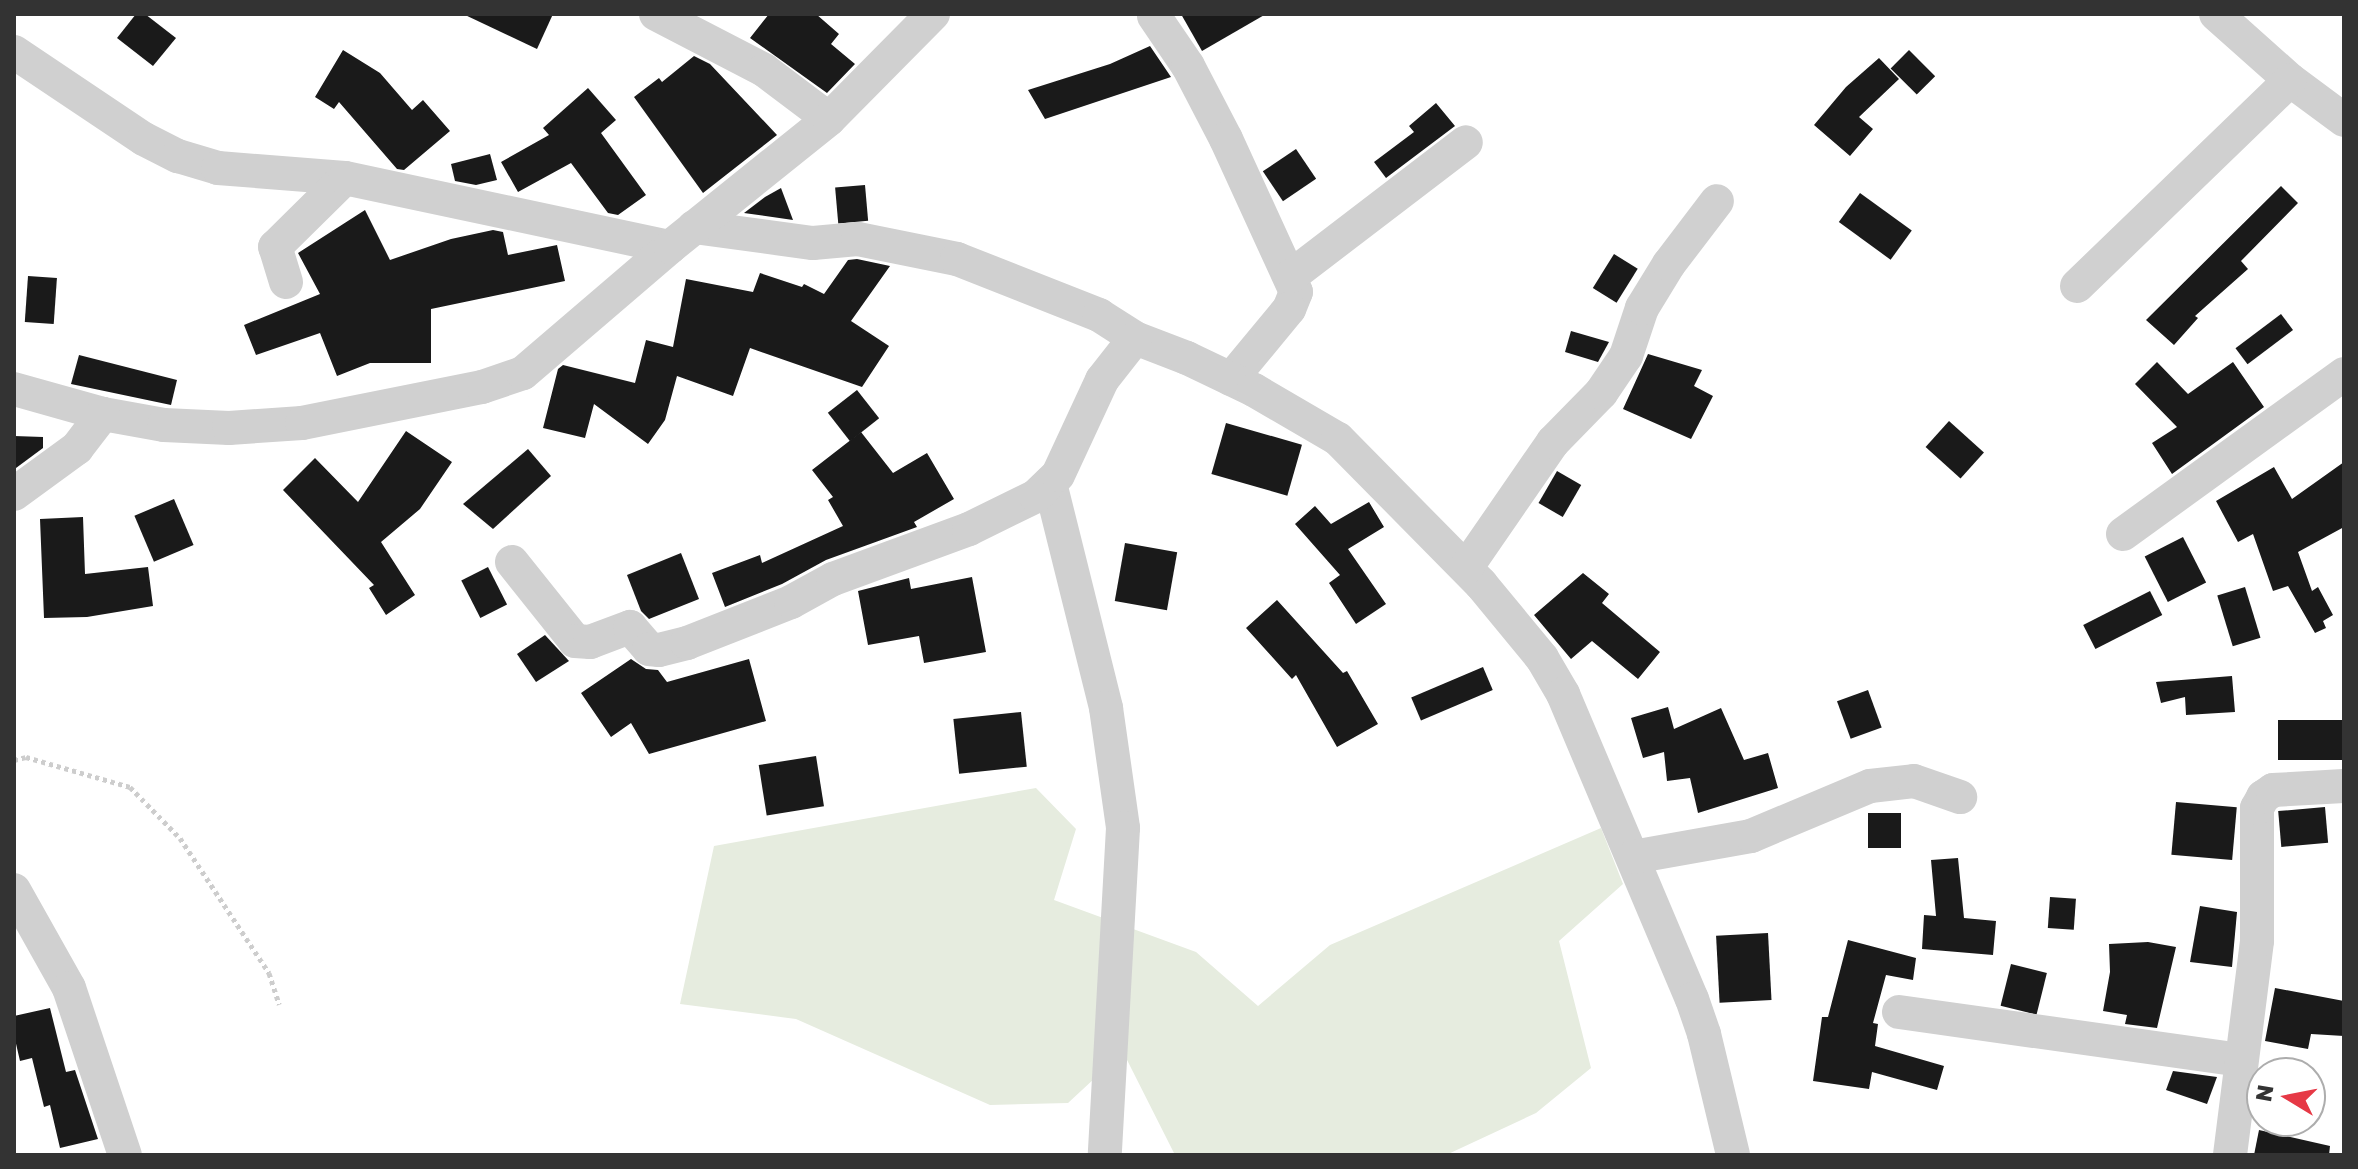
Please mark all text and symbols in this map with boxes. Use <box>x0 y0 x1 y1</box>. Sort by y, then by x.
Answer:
north arrow <box>2246 1057 2326 1137</box>
text: N <box>2249 1083 2279 1104</box>

